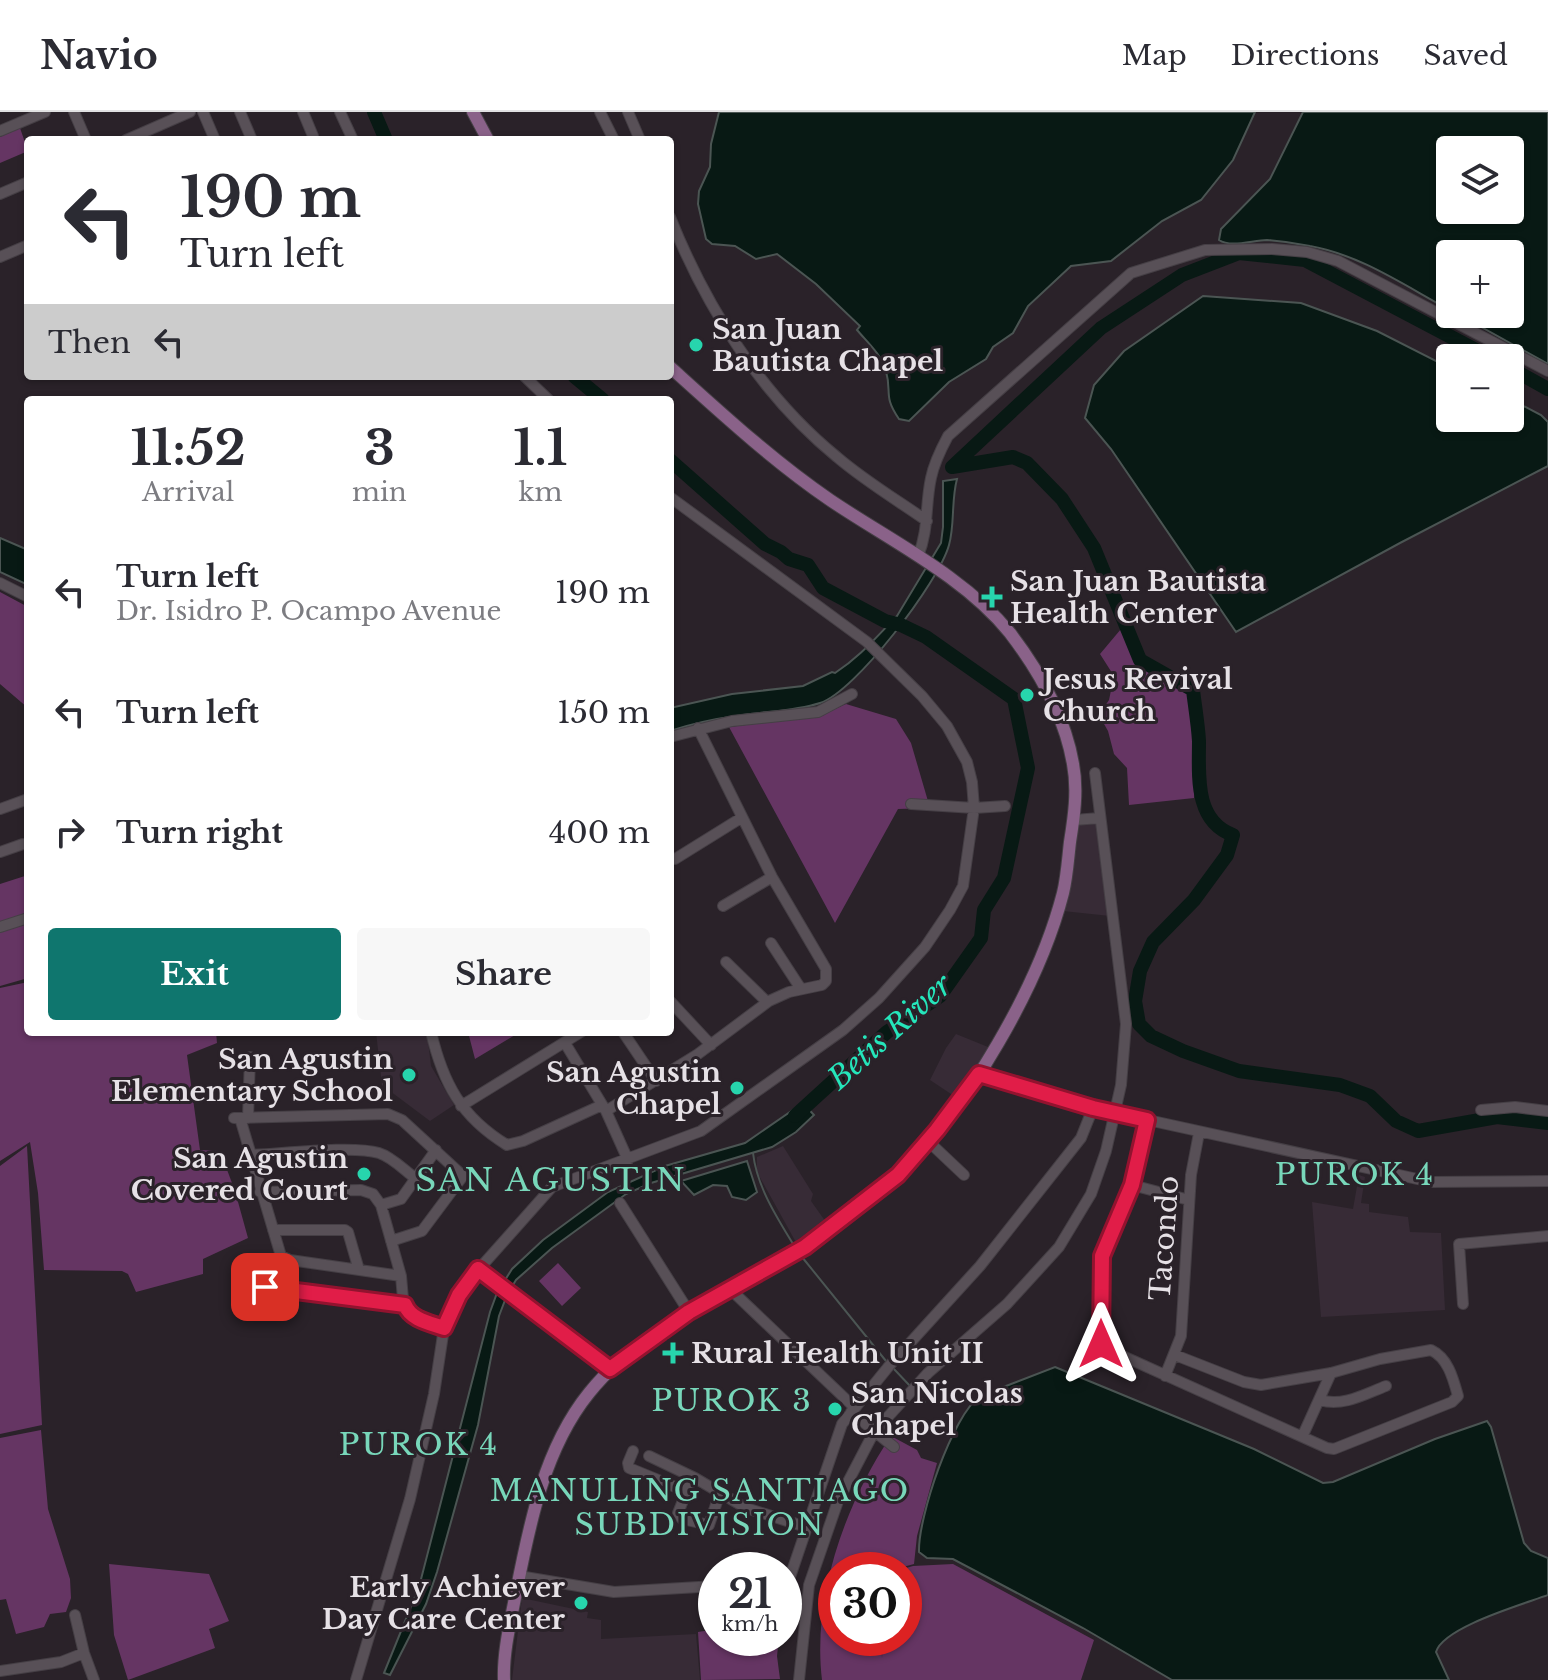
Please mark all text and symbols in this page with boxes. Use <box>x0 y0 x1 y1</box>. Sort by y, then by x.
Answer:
text: Navio <box>40 32 158 79</box>
text: Map <box>1122 38 1187 73</box>
text: Directions <box>1231 38 1380 73</box>
text: Saved <box>1424 38 1508 73</box>
map controls <box>1436 136 1524 432</box>
button: layers <box>1436 136 1524 224</box>
text: 190 m <box>180 163 361 232</box>
icon: left <box>48 168 152 272</box>
text: Turn left <box>180 232 344 277</box>
button: + <box>1436 240 1524 328</box>
place label: San Juan Bautista Chapel <box>712 312 943 379</box>
icon: left <box>147 320 191 364</box>
text: Then <box>48 324 131 361</box>
marker: San Juan Bautista Chapel <box>687 336 705 354</box>
button: − <box>1436 344 1524 432</box>
text: 11:52 <box>130 418 246 478</box>
text: 3 <box>364 418 395 478</box>
text: 1.1 <box>513 418 568 478</box>
text: Arrival <box>142 476 234 508</box>
text: min <box>352 476 407 508</box>
text: km <box>518 476 562 508</box>
text: Turn left <box>116 558 259 595</box>
place label: San Juan Bautista Health Center <box>1010 564 1266 631</box>
icon: left <box>48 570 92 614</box>
text: 190 m <box>555 574 650 611</box>
marker: San Juan Bautista Health Center <box>981 586 1003 608</box>
text: Dr. Isidro P. Ocampo Avenue <box>116 595 501 627</box>
place label: Jesus Revival Church <box>1038 662 1233 729</box>
marker: Jesus Revival Church <box>1018 686 1036 704</box>
icon: left <box>48 690 92 734</box>
text: Turn left <box>116 694 259 731</box>
text: 150 m <box>557 694 650 731</box>
icon: right <box>48 810 92 854</box>
text: Turn right <box>116 814 283 851</box>
text: 400 m <box>549 814 650 851</box>
button: Exit <box>48 928 341 1020</box>
button: Share <box>357 928 650 1020</box>
water label: Betis River <box>819 966 960 1098</box>
place label: San Agustin Elementary School <box>111 1042 393 1109</box>
place label: San Agustin Chapel <box>546 1055 721 1122</box>
marker: San Agustin Elementary School <box>400 1066 418 1084</box>
marker: San Agustin Chapel <box>728 1079 746 1097</box>
place label: San Agustin Covered Court <box>131 1141 348 1208</box>
district label: PUROK 4 <box>1275 1156 1435 1193</box>
district label: SAN AGUSTIN <box>415 1160 687 1200</box>
marker: San Agustin Covered Court <box>355 1165 373 1183</box>
street label: Tacondo <box>1143 1175 1186 1302</box>
pin <box>231 1253 299 1321</box>
icon: arrive <box>243 1265 287 1309</box>
position arrow <box>1059 1302 1143 1386</box>
place label: Rural Health Unit II <box>691 1336 984 1371</box>
marker: Rural Health Unit II <box>662 1342 684 1364</box>
place label: San Nicolas Chapel <box>851 1376 1023 1443</box>
district label: PUROK 3 <box>651 1382 813 1419</box>
marker: San Nicolas Chapel <box>826 1400 844 1418</box>
district label: PUROK 4 <box>339 1426 499 1463</box>
district label: MANULING SANTIAGO SUBDIVISION <box>490 1472 910 1543</box>
speed limit sign: 30 <box>818 1552 922 1656</box>
text: 21 <box>728 1569 772 1619</box>
place label: Early Achiever Day Care Center <box>322 1570 565 1637</box>
marker: Early Achiever Day Care Center <box>572 1594 590 1612</box>
text: km/h <box>722 1612 778 1636</box>

